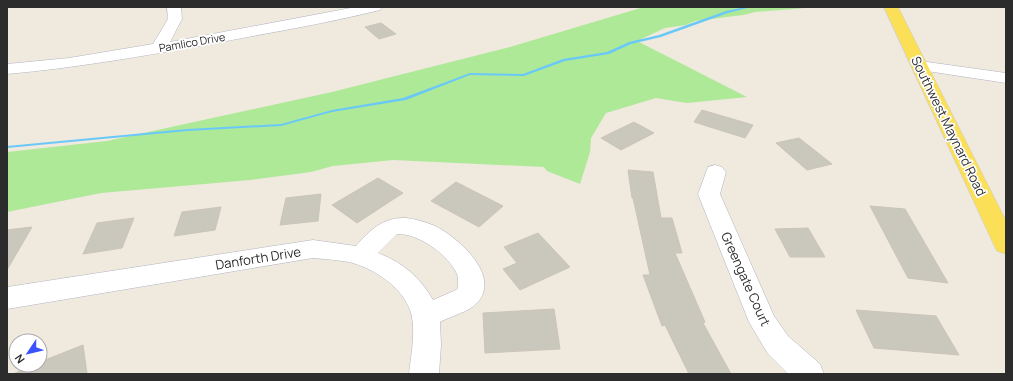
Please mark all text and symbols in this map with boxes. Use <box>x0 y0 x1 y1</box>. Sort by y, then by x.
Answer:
street label: Pamlico Drive <box>158 29 227 55</box>
street label: Southwest Maynard Road <box>907 53 991 199</box>
street label: Greengate Court <box>717 229 775 329</box>
street label: Danforth Drive <box>214 242 302 274</box>
north arrow <box>8 333 48 373</box>
text: N <box>11 351 28 367</box>

